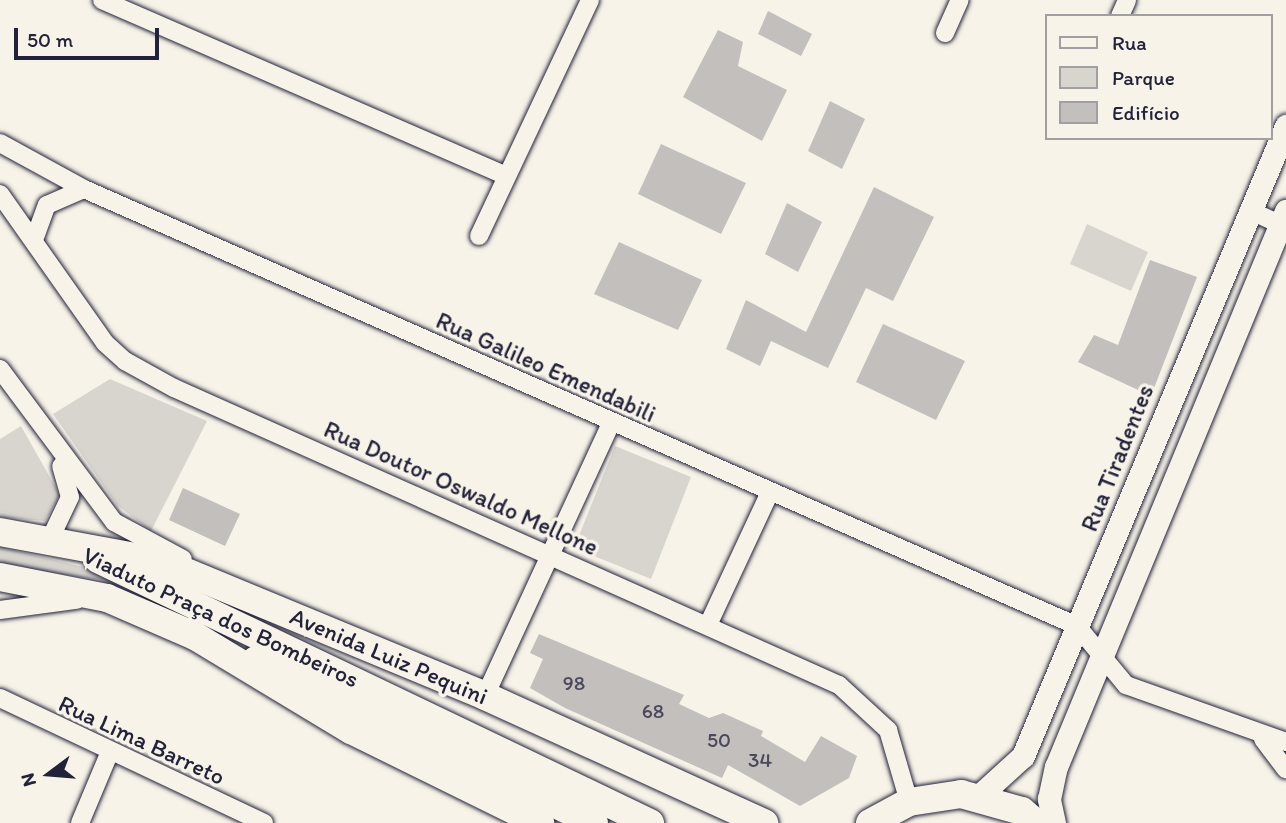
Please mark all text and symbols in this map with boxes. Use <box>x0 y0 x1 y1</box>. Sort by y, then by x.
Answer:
scale bar <box>18 14 163 58</box>
legend <box>1044 14 1272 140</box>
text: 50 m <box>27 27 73 52</box>
text: Rua <box>1112 30 1147 55</box>
text: Parque <box>1112 65 1175 90</box>
text: Edifício <box>1112 100 1180 125</box>
street label: Rua Galileo Emendabili <box>432 306 660 428</box>
street label: Rua Tiradentes <box>1075 381 1159 535</box>
street label: Rua Doutor Oswaldo Mellone <box>319 414 603 562</box>
street label: Viaduto Praça dos Bombeiros <box>78 540 364 694</box>
street label: Avenida Luiz Pequini <box>287 602 491 710</box>
house number: 98 <box>563 670 585 696</box>
street label: Rua Lima Barreto <box>54 689 230 791</box>
house number: 68 <box>642 698 664 724</box>
house number: 50 <box>707 727 731 753</box>
north arrow <box>14 739 84 809</box>
house number: 34 <box>748 747 772 773</box>
text: N <box>16 771 41 789</box>

